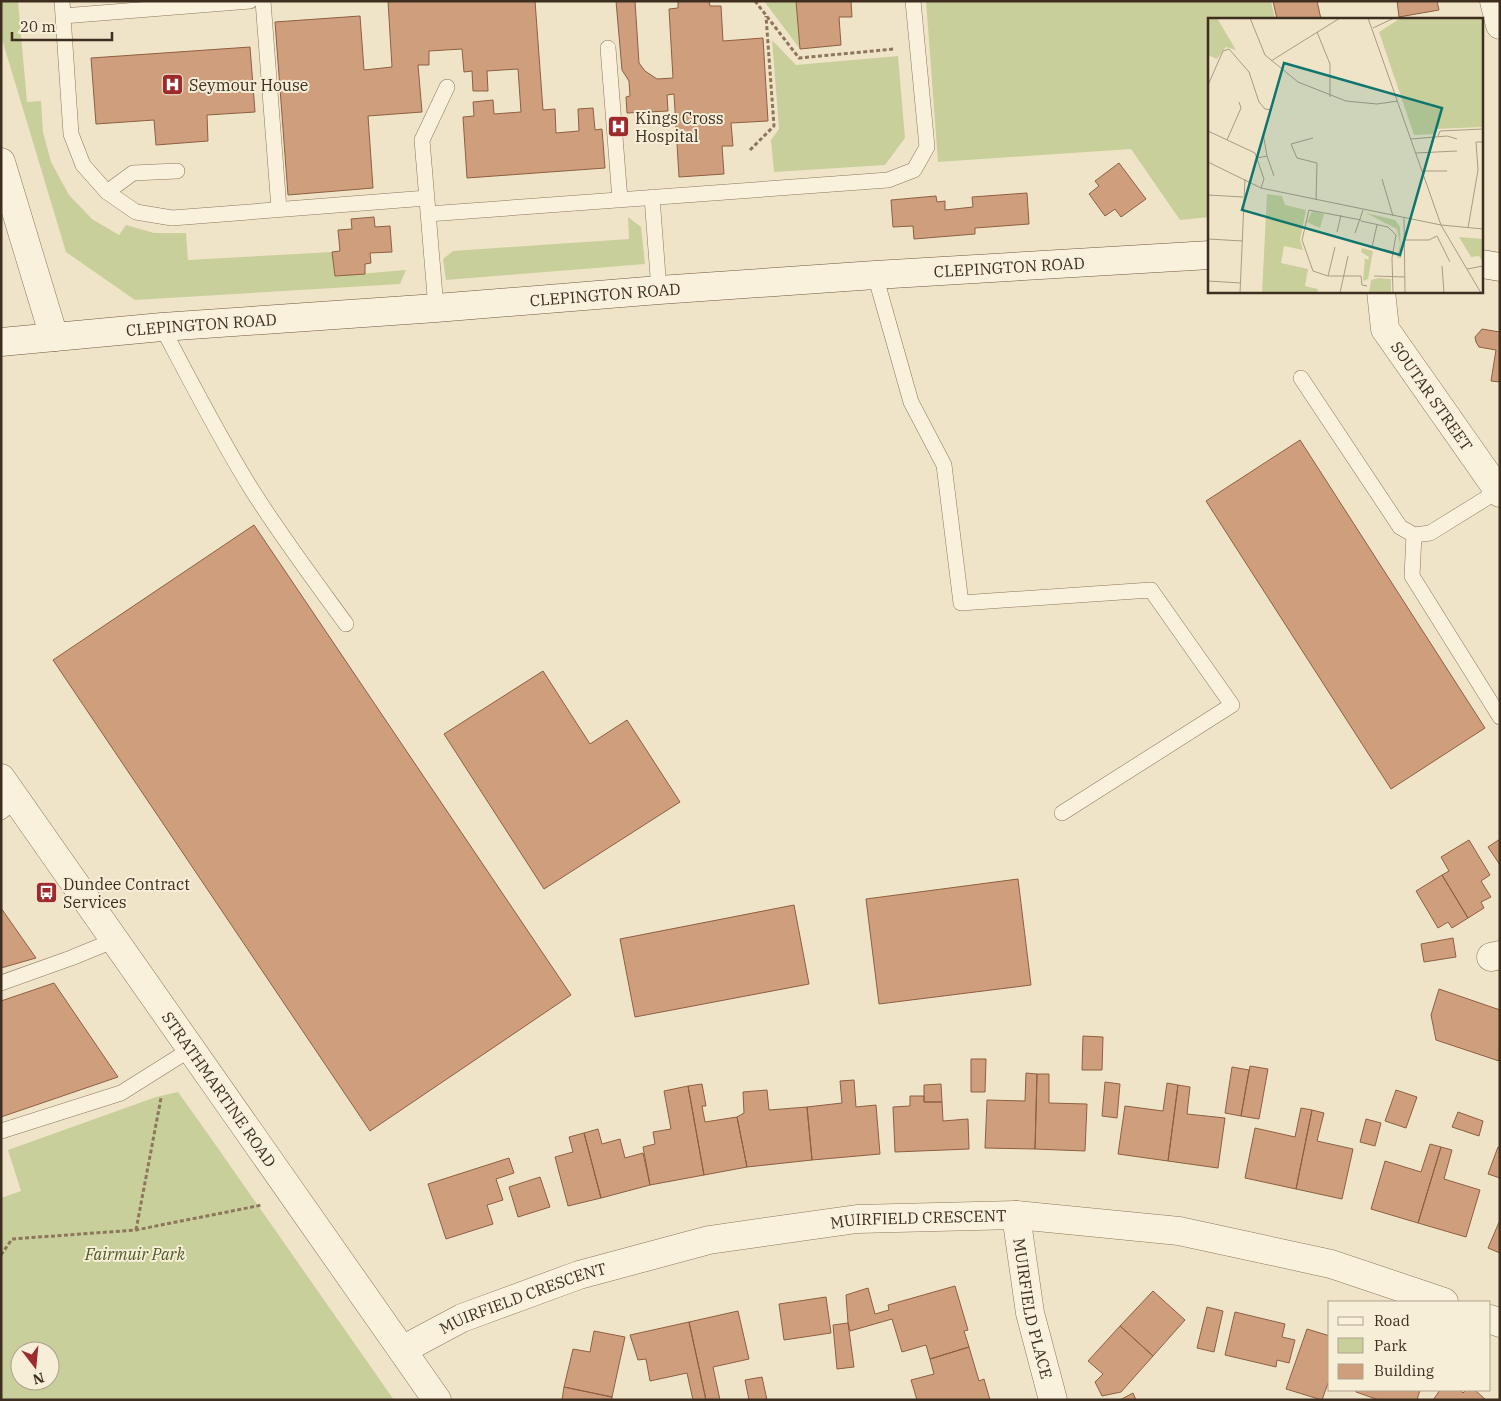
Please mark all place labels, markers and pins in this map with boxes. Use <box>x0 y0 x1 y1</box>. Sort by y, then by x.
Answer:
hospital icon: Seymour House <box>161 73 185 97</box>
place label: Seymour House <box>189 75 308 95</box>
place label: Kings Cross Hospital <box>635 108 724 146</box>
hospital icon: Kings Cross Hospital <box>607 115 631 139</box>
place label: Dundee Contract Services <box>63 874 190 912</box>
bus stop icon: Dundee Contract Services <box>35 881 59 905</box>

